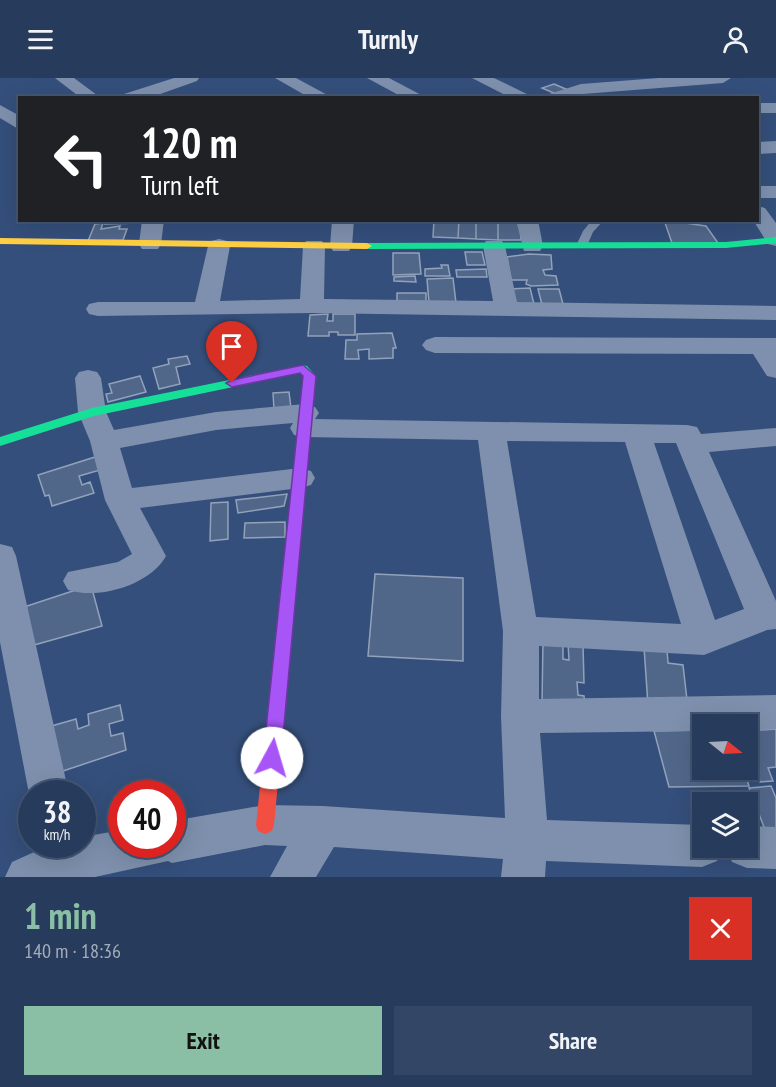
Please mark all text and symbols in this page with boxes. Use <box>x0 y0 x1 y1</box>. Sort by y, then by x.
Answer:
text: Turnly <box>358 22 418 56</box>
icon: menu <box>24 23 57 56</box>
icon: person <box>719 23 752 56</box>
text: 120 m <box>141 115 238 170</box>
icon: left <box>42 120 120 198</box>
text: Turn left <box>141 168 219 202</box>
pin <box>206 321 257 383</box>
icon: arrive <box>215 330 248 363</box>
north arrow <box>692 714 758 780</box>
map controls <box>692 714 758 858</box>
position arrow <box>240 726 304 790</box>
speed limit sign: 40 <box>108 780 186 858</box>
text: 38 <box>43 792 71 831</box>
button: layers <box>692 792 758 858</box>
text: km/h <box>44 825 70 844</box>
text: 1 min <box>24 892 97 939</box>
button: close <box>689 897 752 960</box>
text: 140 m · 18:36 <box>24 938 121 964</box>
button: Exit <box>24 1006 382 1075</box>
button: Share <box>394 1006 752 1075</box>

